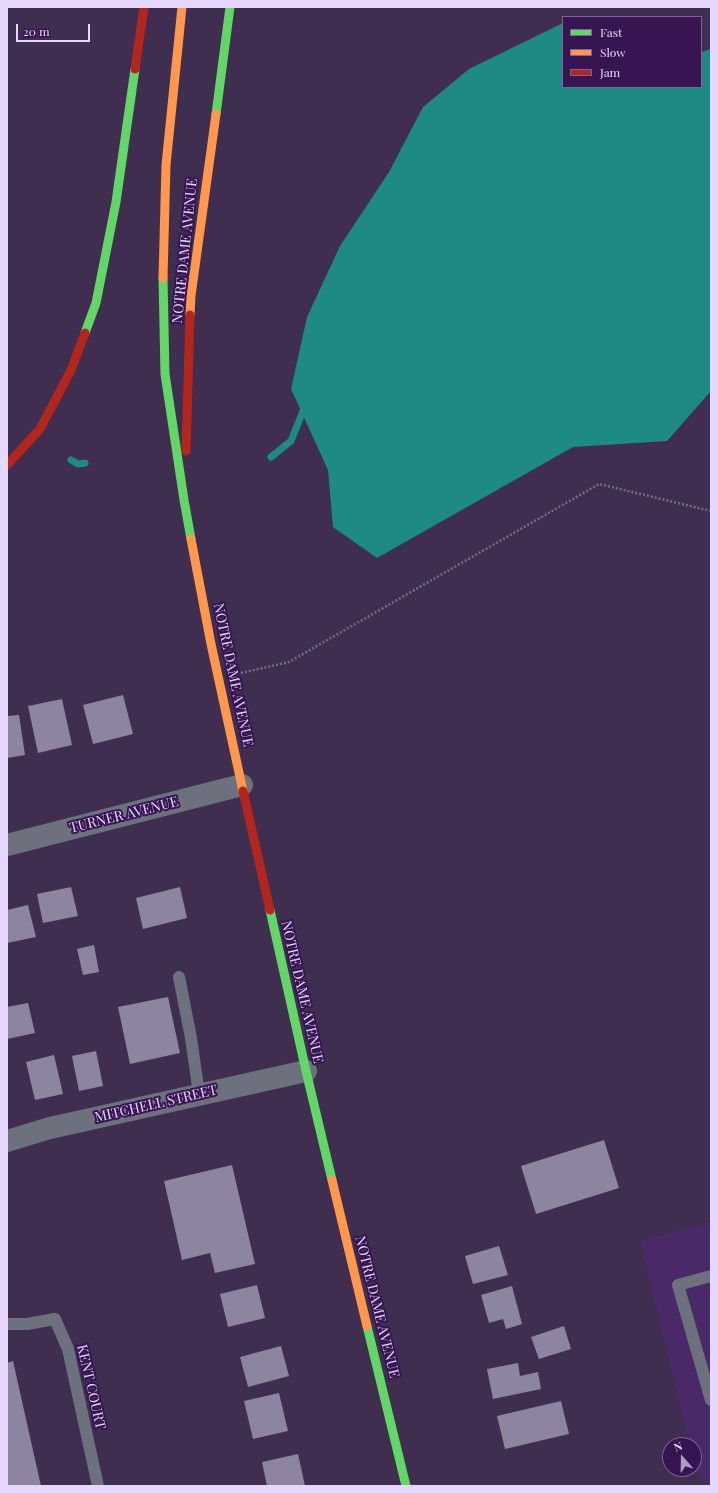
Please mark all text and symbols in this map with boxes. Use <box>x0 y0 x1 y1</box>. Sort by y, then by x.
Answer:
scale bar <box>18 16 92 42</box>
legend <box>562 16 702 88</box>
text: 20 m <box>23 23 50 39</box>
text: Fast <box>600 24 622 40</box>
text: Slow <box>600 44 626 60</box>
text: Jam <box>600 64 620 80</box>
street label: NOTRE DAME AVENUE <box>169 178 201 324</box>
street label: NOTRE DAME AVENUE <box>210 602 256 748</box>
street label: TURNER AVENUE <box>68 793 180 837</box>
street label: NOTRE DAME AVENUE <box>277 919 327 1065</box>
street label: MITCHELL STREET <box>93 1082 219 1126</box>
street label: NOTRE DAME AVENUE <box>351 1234 403 1380</box>
street label: KENT COURT <box>73 1343 109 1431</box>
north arrow <box>662 1437 702 1477</box>
text: N <box>672 1438 684 1455</box>

